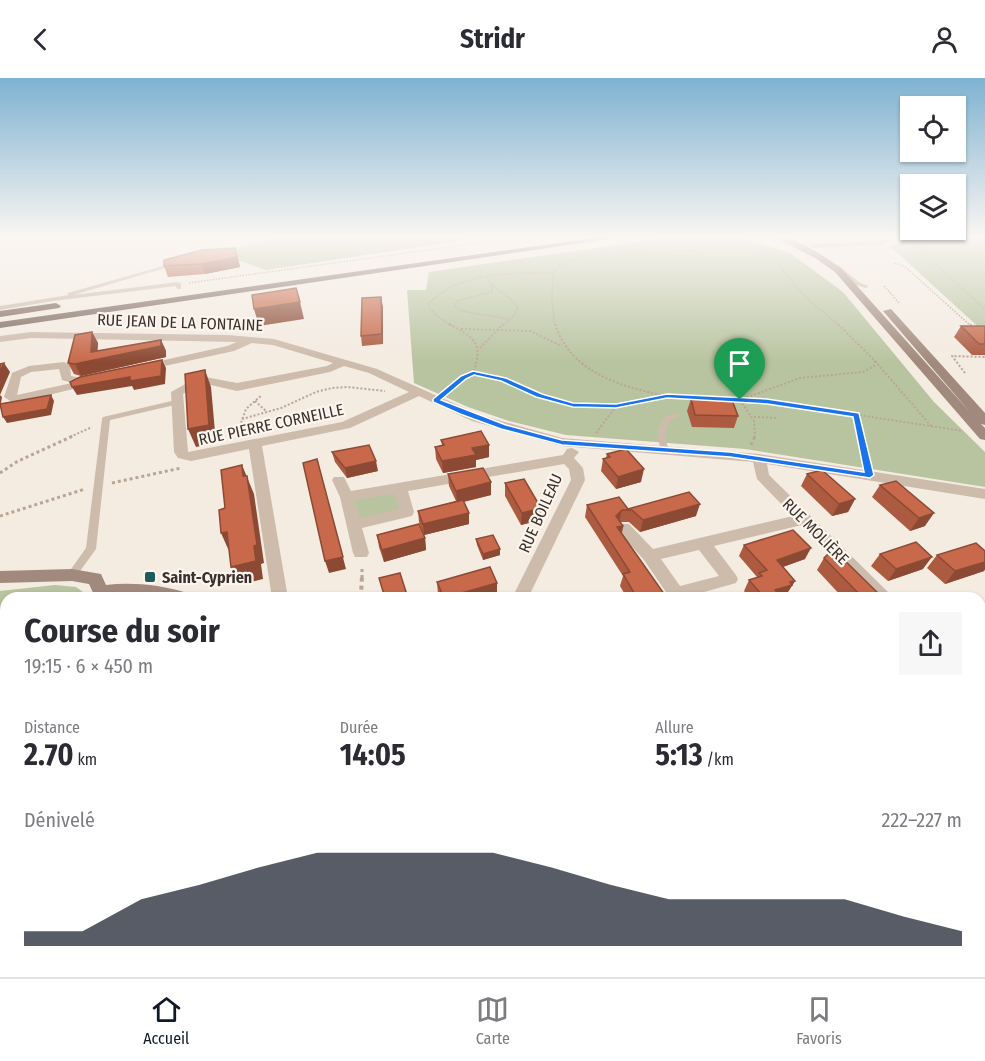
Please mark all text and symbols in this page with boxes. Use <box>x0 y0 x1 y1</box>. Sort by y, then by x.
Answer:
icon: back <box>24 23 57 56</box>
text: Stridr <box>460 23 525 55</box>
icon: person <box>928 23 961 56</box>
map controls <box>900 96 966 240</box>
button: locate <box>900 96 966 162</box>
button: layers <box>900 174 966 240</box>
street label: RUE JEAN DE LA FONTAINE <box>97 310 263 335</box>
pin <box>714 338 765 400</box>
icon: arrive <box>723 347 756 380</box>
street label: RUE PIERRE CORNEILLE <box>197 400 345 449</box>
street label: RUE BOILEAU <box>515 471 566 556</box>
street label: RUE MOLIÈRE <box>779 494 853 568</box>
place label: Saint-Cyprien <box>162 568 252 587</box>
marker: Saint-Cyprien <box>143 570 157 584</box>
text: Course du soir <box>24 611 220 651</box>
button: share <box>899 612 962 675</box>
text: 19:15 · 6 × 450 m <box>24 654 153 678</box>
text: Distance <box>24 718 80 737</box>
text: Durée <box>340 718 378 737</box>
text: Allure <box>655 718 694 737</box>
text: 2.70 <box>24 737 74 773</box>
text: 14:05 <box>340 737 406 773</box>
text: 5:13 <box>655 737 703 773</box>
text: km <box>74 750 97 769</box>
text: /km <box>703 750 734 769</box>
text: Dénivelé <box>24 808 95 832</box>
text: 222–227 m <box>882 808 962 832</box>
tab: Accueil <box>143 993 189 1048</box>
tab: Carte <box>476 993 510 1048</box>
tab: Favoris <box>796 993 842 1048</box>

